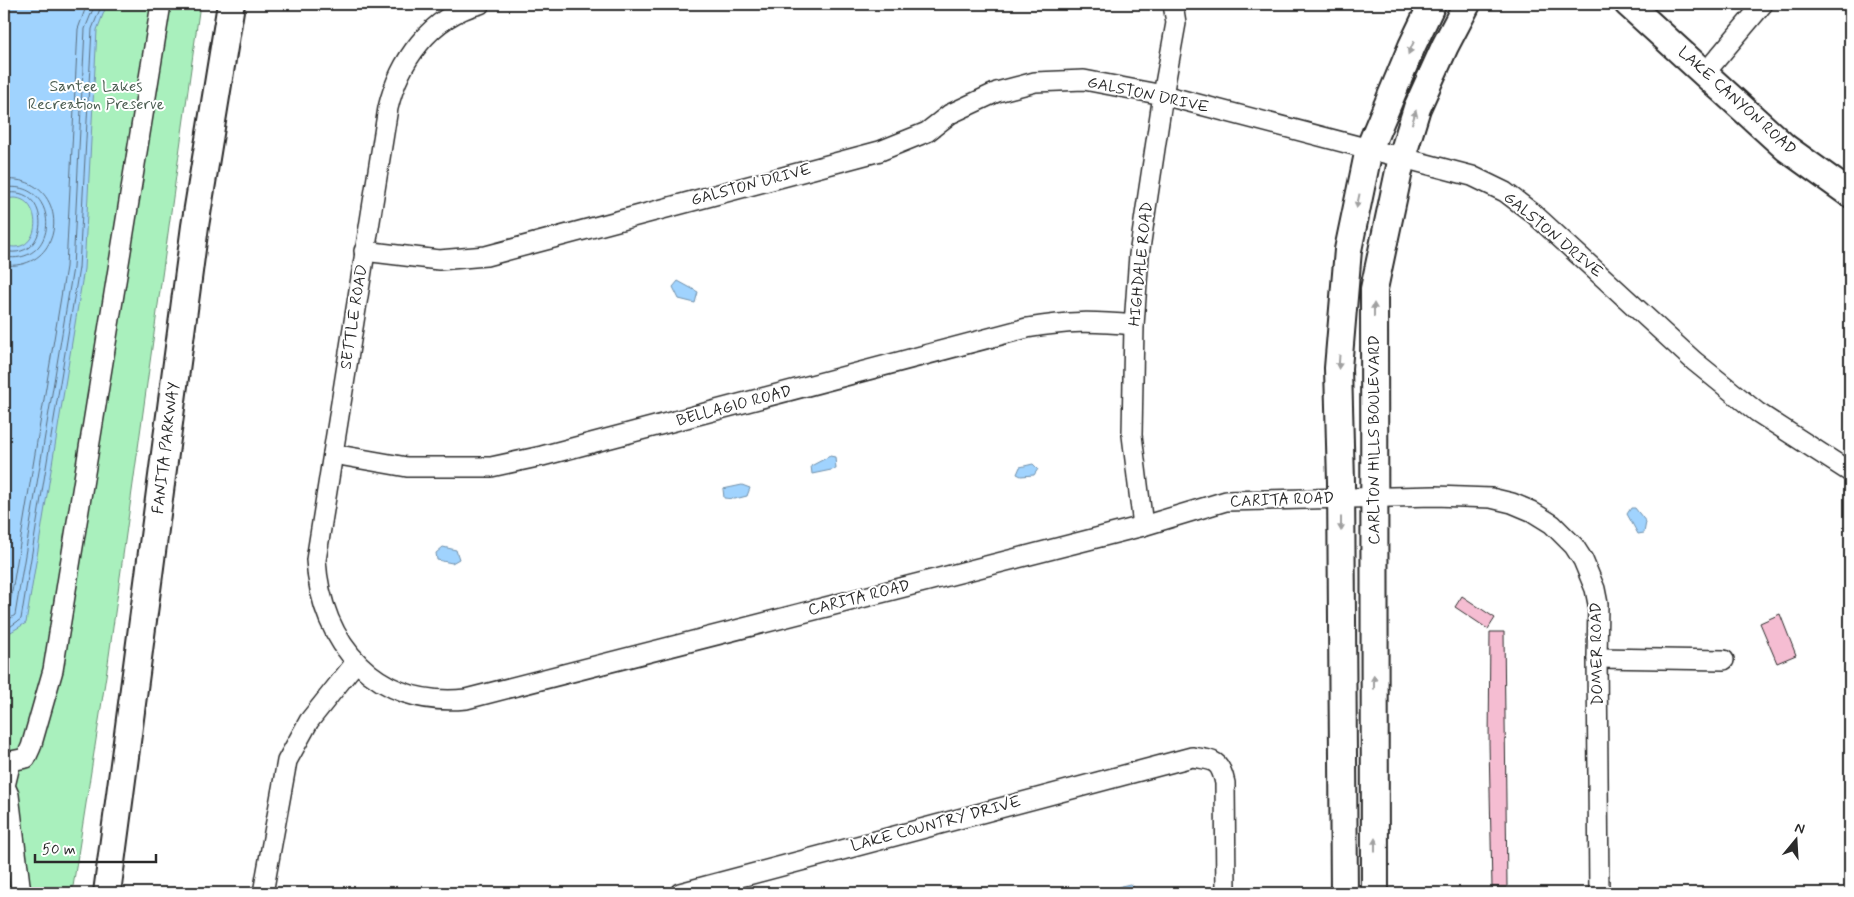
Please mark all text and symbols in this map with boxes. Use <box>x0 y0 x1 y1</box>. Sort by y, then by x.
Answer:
one-way arrow <box>1407 41 1415 55</box>
street label: LAKE CANYON ROAD <box>1673 42 1801 160</box>
street label: GALSTON DRIVE <box>1085 72 1211 118</box>
park label: Santee Lakes Recreation Preserve <box>28 76 165 115</box>
one-way arrow <box>1411 109 1419 124</box>
street label: GALSTON DRIVE <box>689 159 813 211</box>
street label: GALSTON DRIVE <box>1499 187 1607 283</box>
one-way arrow <box>1354 193 1362 208</box>
street label: HIGHDALE ROAD <box>1124 201 1158 327</box>
street label: SETTLE ROAD <box>335 263 373 371</box>
one-way arrow <box>1370 301 1378 317</box>
street label: CARLTON HILLS BOULEVARD <box>1364 335 1385 545</box>
one-way arrow <box>1334 354 1342 370</box>
street label: FANITA PARKWAY <box>147 381 185 515</box>
street label: BELLAGIO ROAD <box>674 381 794 431</box>
street label: CARITA ROAD <box>1229 488 1335 512</box>
one-way arrow <box>1337 516 1345 532</box>
street label: CARITA ROAD <box>806 575 912 621</box>
street label: DOMER ROAD <box>1586 602 1608 706</box>
one-way arrow <box>1370 674 1378 690</box>
street label: LAKE COUNTRY DRIVE <box>849 791 1023 857</box>
north arrow <box>1772 814 1822 864</box>
text: N <box>1792 819 1807 839</box>
scale bar <box>35 832 156 864</box>
one-way arrow <box>1371 836 1379 852</box>
text: 50 m <box>42 840 76 860</box>

